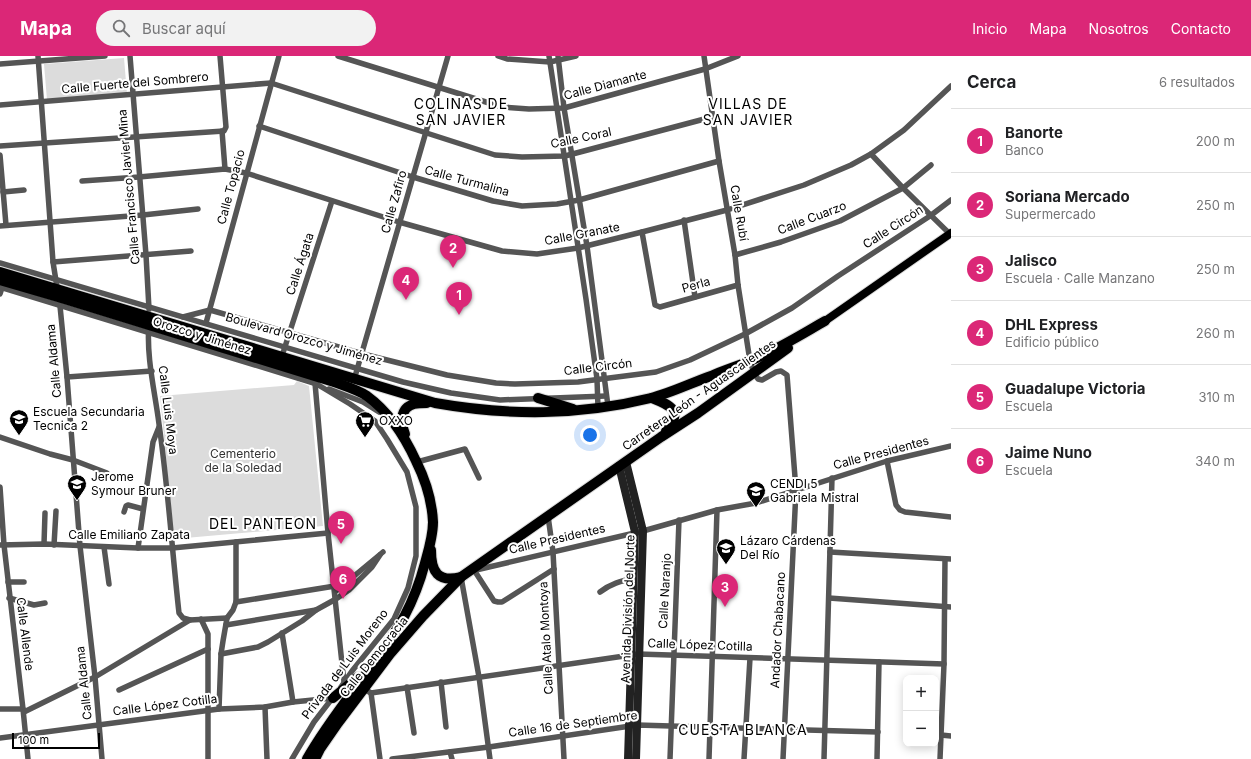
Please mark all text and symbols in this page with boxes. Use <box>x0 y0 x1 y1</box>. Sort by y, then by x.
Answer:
search box <box>96 10 376 46</box>
text: Mapa <box>20 17 72 40</box>
icon: search <box>110 17 132 39</box>
text: Buscar aquí <box>142 19 226 38</box>
text: Inicio <box>972 20 1008 37</box>
text: Mapa <box>1030 20 1067 37</box>
text: Nosotros <box>1089 20 1149 37</box>
text: Contacto <box>1171 20 1231 37</box>
street label: Calle Diamante <box>562 66 648 103</box>
street label: Calle Fuerte del Sombrero <box>61 69 209 96</box>
text: Cerca <box>967 72 1016 92</box>
text: 6 resultados <box>1159 74 1235 90</box>
district label: COLINAS DE SAN JAVIER <box>414 95 508 128</box>
district label: VILLAS DE SAN JAVIER <box>703 95 793 128</box>
street label: Calle Francisco Javier Mina <box>114 109 143 265</box>
text: Banorte <box>1005 123 1063 142</box>
street label: Calle Coral <box>549 124 613 151</box>
text: 1 <box>977 133 983 149</box>
text: 200 m <box>1196 133 1235 149</box>
text: Banco <box>1005 142 1044 158</box>
street label: Calle Topacio <box>213 148 248 226</box>
street label: Calle Turmalina <box>423 162 511 199</box>
street label: Calle Zafiro <box>377 169 410 235</box>
street label: Calle Rubí <box>727 184 752 242</box>
text: Soriana Mercado <box>1005 187 1130 206</box>
text: 2 <box>976 197 984 213</box>
text: 250 m <box>1196 197 1235 213</box>
street label: Calle Cuarzo <box>775 198 848 238</box>
street label: Calle Circón <box>860 202 926 252</box>
text: Supermercado <box>1005 206 1096 222</box>
street label: Calle Granate <box>543 219 621 248</box>
street label: Calle Ágata <box>282 231 317 297</box>
pin: 2 <box>440 235 466 268</box>
text: Jalisco <box>1005 251 1057 270</box>
text: 3 <box>976 261 984 277</box>
text: 250 m <box>1196 261 1235 277</box>
pin: 4 <box>393 267 419 300</box>
text: Escuela · Calle Manzano <box>1005 270 1155 286</box>
street label: Perla <box>680 273 712 296</box>
pin: 1 <box>446 282 472 315</box>
street label: Boulevard Orozco y Jiménez <box>224 309 384 368</box>
street label: Orozco y Jiménez <box>151 313 253 358</box>
text: DHL Express <box>1005 315 1098 334</box>
street label: Calle Aldama <box>43 323 64 399</box>
text: 4 <box>976 325 984 341</box>
text: 260 m <box>1196 325 1235 341</box>
text: Edificio público <box>1005 334 1099 350</box>
street label: Carretera León - Aguascalientes <box>619 336 778 453</box>
street label: Calle Circón <box>563 355 633 378</box>
street label: Calle Luis Moya <box>156 365 181 455</box>
text: Guadalupe Victoria <box>1005 379 1145 398</box>
text: 5 <box>976 389 984 405</box>
text: 310 m <box>1198 389 1235 405</box>
text: Escuela <box>1005 398 1053 414</box>
place label: Escuela Secundaria Tecnica 2 <box>33 404 145 433</box>
school or university icon: Escuela Secundaria Tecnica 2 <box>8 408 30 436</box>
supermarket icon: OXXO <box>354 410 376 438</box>
place label: OXXO <box>379 413 413 428</box>
your location <box>580 425 600 445</box>
street label: Calle Presidentes <box>831 433 930 473</box>
text: Jaime Nuno <box>1005 443 1092 462</box>
park label: Cementerio de la Soledad <box>205 446 281 475</box>
text: 6 <box>976 453 984 469</box>
text: 340 m <box>1195 453 1235 469</box>
text: Escuela <box>1005 462 1053 478</box>
place label: Jerome Symour Bruner <box>91 469 177 498</box>
school or university icon: Jerome Symour Bruner <box>66 473 88 501</box>
place label: CENDI 5 Gabriela Mistral <box>770 476 859 505</box>
school or university icon: CENDI 5 Gabriela Mistral <box>745 480 767 508</box>
pin: 5 <box>328 511 354 544</box>
district label: DEL PANTEON <box>209 515 317 532</box>
street label: Calle Presidentes <box>507 520 607 557</box>
street label: Calle Emiliano Zapata <box>68 527 190 542</box>
place label: Lázaro Cárdenas Del Río <box>740 533 836 562</box>
street label: Avenida División del Norte <box>617 534 638 684</box>
school or university icon: Lázaro Cárdenas Del Río <box>715 537 737 565</box>
street label: Calle Naranjo <box>655 553 674 629</box>
pin: 6 <box>330 566 356 599</box>
street label: Andador Chabacano <box>767 571 788 689</box>
pin: 3 <box>712 574 738 607</box>
street label: Calle Atalo Montoya <box>535 581 556 695</box>
street label: Calle Allende <box>14 596 37 672</box>
street label: Privada de Luis Moreno <box>298 606 391 722</box>
street label: Calle Democracia <box>336 613 411 700</box>
street label: Calle López Cotilla <box>647 635 753 654</box>
street label: Calle Aldama <box>72 645 95 721</box>
map controls <box>903 675 939 747</box>
button: + <box>903 675 939 711</box>
street label: Calle López Cotilla <box>112 691 218 718</box>
street label: Calle 16 de Septiembre <box>507 707 638 740</box>
button: − <box>903 711 939 747</box>
district label: CUESTA BLANCA <box>678 721 808 738</box>
scale bar <box>12 731 100 750</box>
text: 100 m <box>18 733 49 747</box>

